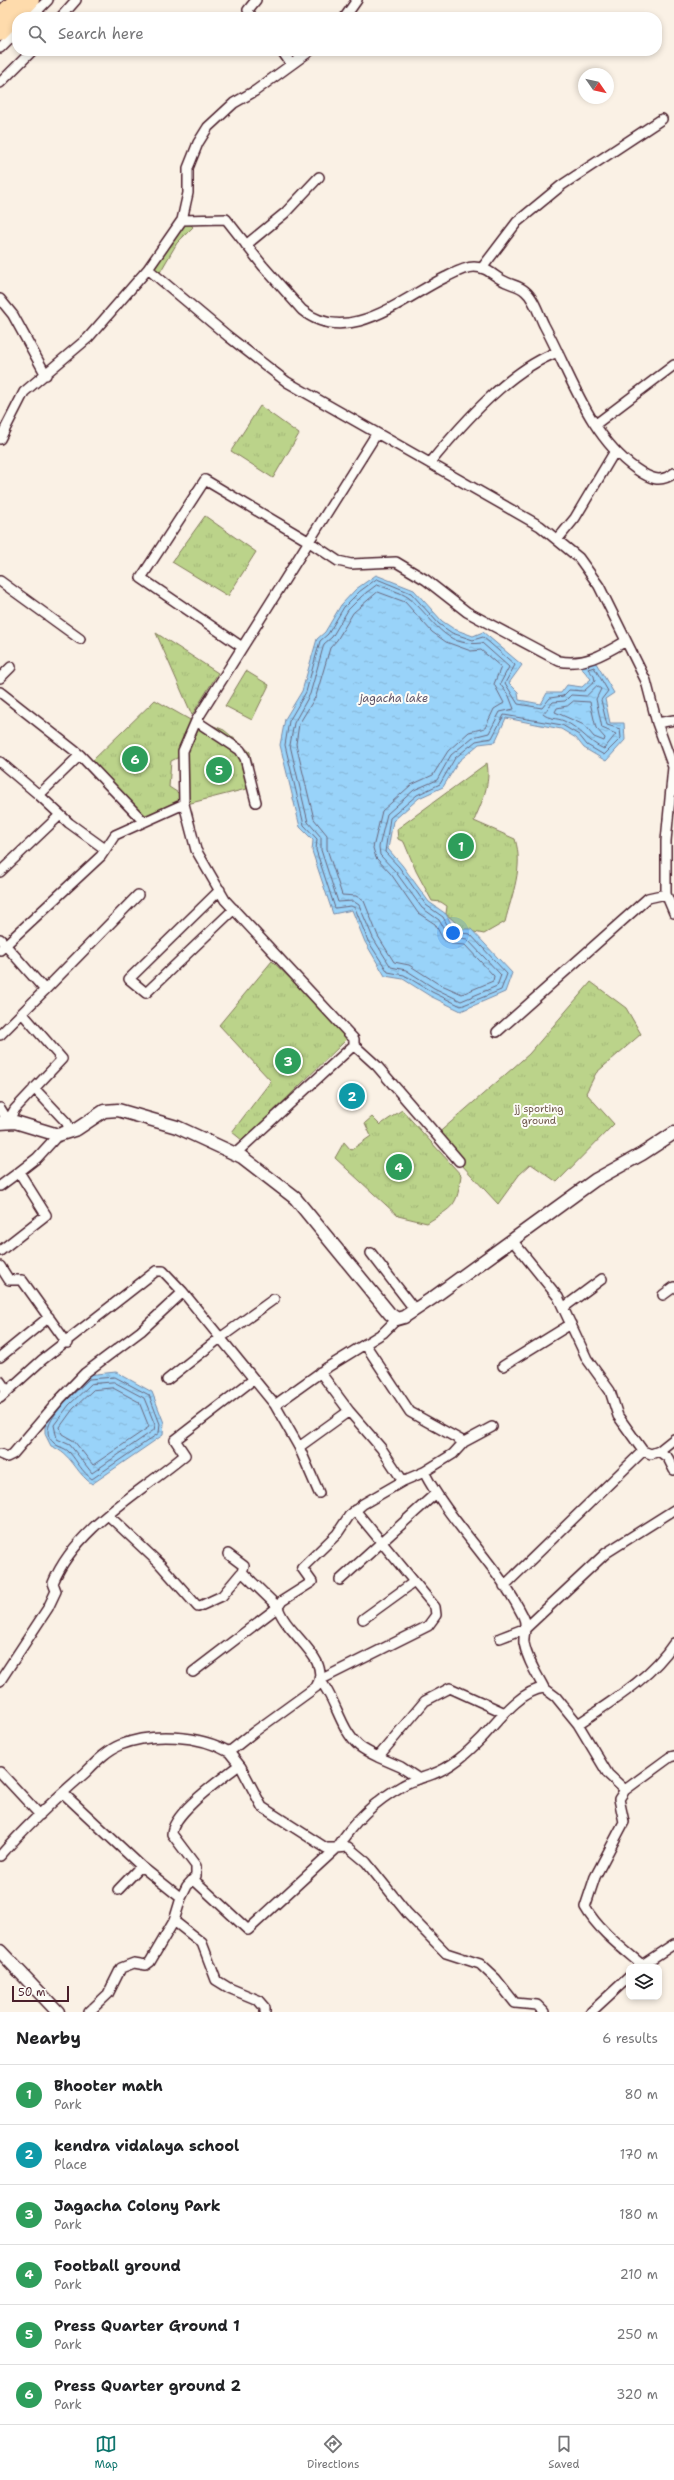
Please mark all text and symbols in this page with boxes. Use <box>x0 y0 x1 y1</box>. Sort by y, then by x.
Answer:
search box <box>12 12 662 56</box>
icon: search <box>26 23 48 45</box>
text: Search here <box>58 24 144 44</box>
north arrow <box>578 68 614 104</box>
water label: jagacha lake <box>358 691 428 706</box>
pin: 6 <box>122 744 148 774</box>
pin: 5 <box>206 755 232 785</box>
pin: 1 <box>448 831 474 861</box>
your location <box>443 923 463 943</box>
pin: 3 <box>275 1046 301 1076</box>
pin: 2 <box>339 1081 365 1111</box>
park label: jj sporting ground <box>514 1102 563 1127</box>
pin: 4 <box>386 1152 412 1182</box>
map controls <box>626 1964 662 2000</box>
button: layers <box>626 1964 662 2000</box>
scale bar <box>12 1984 69 2003</box>
text: 50 m <box>18 1985 46 2000</box>
text: Nearby <box>16 2027 81 2049</box>
text: 6 results <box>602 2030 658 2047</box>
text: Bhooter math <box>54 2076 163 2096</box>
text: 1 <box>26 2086 32 2103</box>
text: 80 m <box>624 2086 658 2103</box>
text: Park <box>54 2096 82 2113</box>
text: kendra vidalaya school <box>54 2136 239 2156</box>
text: 2 <box>24 2146 34 2163</box>
text: 170 m <box>620 2146 658 2163</box>
text: Place <box>54 2156 87 2173</box>
text: Jagacha Colony Park <box>54 2196 221 2216</box>
text: 3 <box>24 2206 34 2223</box>
text: 180 m <box>619 2206 658 2223</box>
text: Park <box>54 2216 82 2233</box>
text: Football ground <box>54 2256 181 2276</box>
text: 4 <box>24 2266 34 2283</box>
text: 210 m <box>620 2266 658 2283</box>
text: Park <box>54 2276 82 2293</box>
text: Press Quarter Ground 1 <box>54 2316 240 2336</box>
text: 5 <box>25 2326 33 2343</box>
text: 250 m <box>617 2326 658 2343</box>
text: Park <box>54 2336 82 2353</box>
text: Press Quarter ground 2 <box>54 2376 241 2396</box>
text: 6 <box>24 2386 34 2403</box>
text: 320 m <box>616 2386 658 2403</box>
text: Park <box>54 2396 82 2413</box>
tab: Map <box>94 2433 118 2472</box>
tab: Directions <box>307 2433 359 2472</box>
tab: Saved <box>548 2433 580 2472</box>

